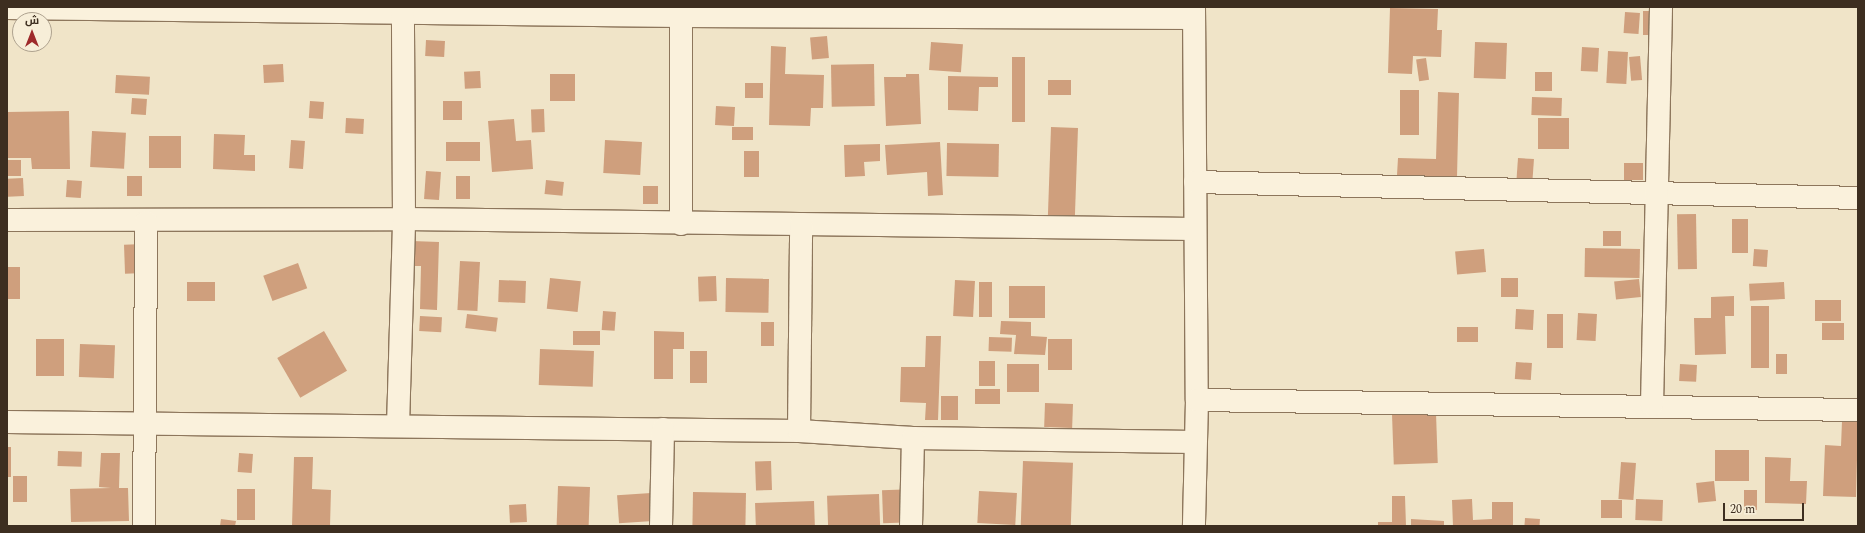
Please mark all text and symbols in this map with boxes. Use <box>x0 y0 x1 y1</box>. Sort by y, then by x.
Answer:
north arrow <box>12 12 52 52</box>
text: ش <box>25 12 39 29</box>
scale bar <box>1725 495 1806 521</box>
text: 20 m <box>1730 500 1755 519</box>

